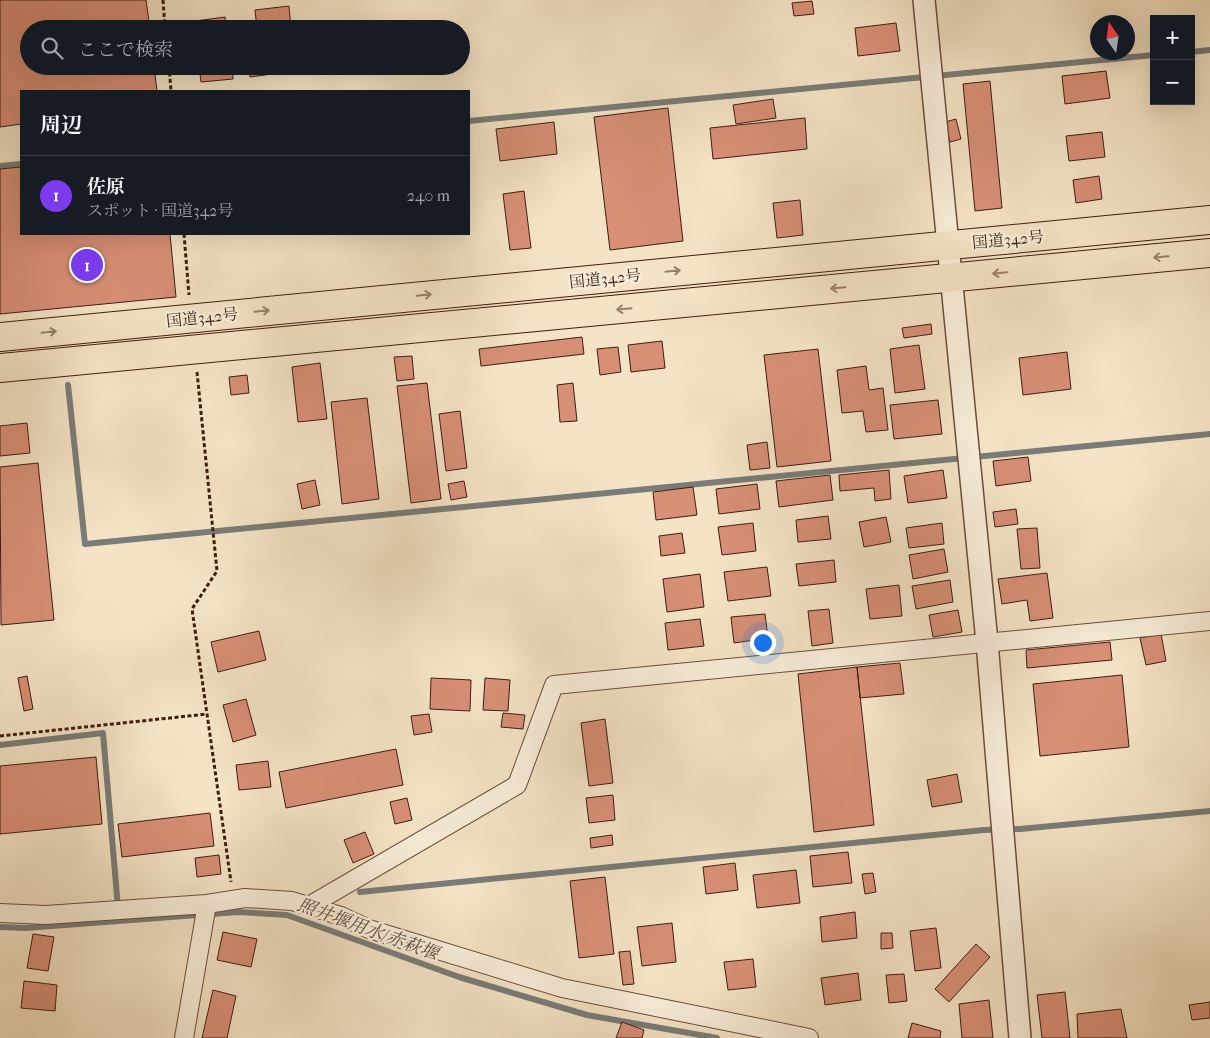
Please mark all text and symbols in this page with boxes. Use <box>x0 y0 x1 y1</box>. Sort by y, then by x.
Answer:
north arrow <box>1090 15 1135 60</box>
map controls <box>1150 15 1195 105</box>
button: + <box>1150 15 1195 60</box>
search box <box>20 20 470 75</box>
icon: search <box>38 34 66 62</box>
text: ここで検索 <box>78 39 173 61</box>
button: − <box>1150 60 1195 105</box>
text: 周辺 <box>40 113 82 137</box>
text: 佐原 <box>87 176 125 198</box>
text: 1 <box>53 186 59 205</box>
text: 240 m <box>407 186 450 205</box>
text: スポット · 国道342号 <box>87 201 233 220</box>
street label: 国道342号 <box>971 227 1045 252</box>
pin: 1 <box>71 246 103 284</box>
one-way arrow <box>1154 252 1170 262</box>
street label: 国道342号 <box>568 265 642 292</box>
one-way arrow <box>665 266 681 276</box>
one-way arrow <box>992 268 1008 278</box>
one-way arrow <box>830 283 846 293</box>
one-way arrow <box>416 291 432 300</box>
street label: 国道342号 <box>165 304 239 331</box>
one-way arrow <box>616 304 632 314</box>
one-way arrow <box>254 306 270 316</box>
one-way arrow <box>40 327 56 337</box>
your location <box>750 630 776 656</box>
water label: 照井堰用水/赤萩堰 <box>295 894 444 966</box>

